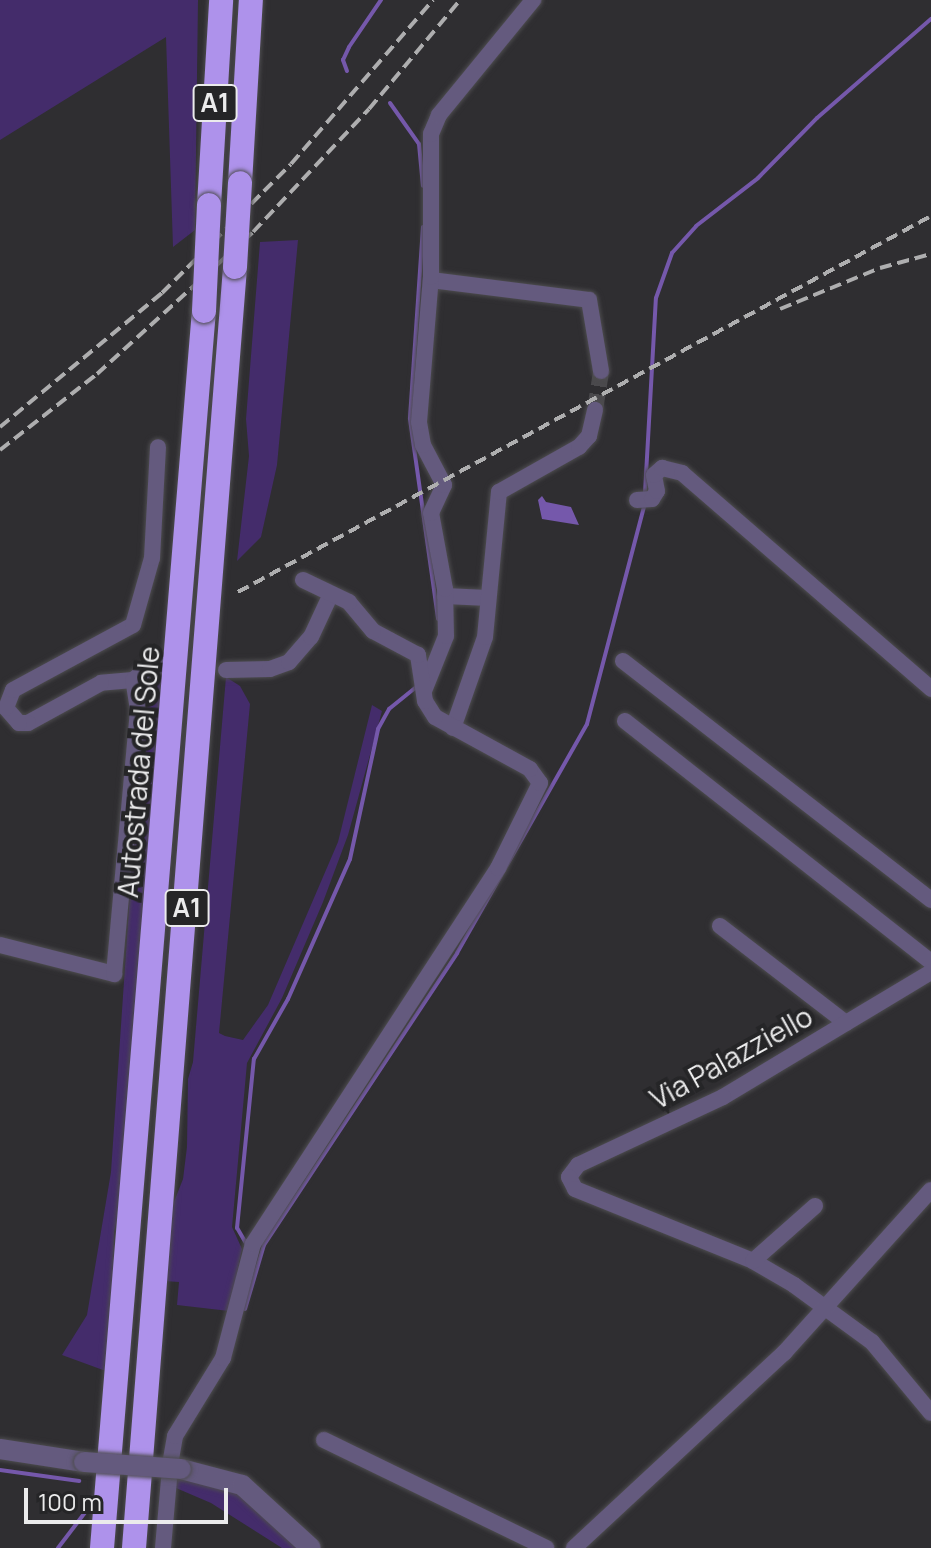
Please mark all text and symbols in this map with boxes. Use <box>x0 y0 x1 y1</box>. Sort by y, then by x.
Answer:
road number: A1 <box>191 81 239 125</box>
street label: Autostrada del Sole <box>110 645 166 899</box>
road number: A1 <box>163 886 211 930</box>
street label: Via Palazziello <box>644 999 818 1115</box>
scale bar <box>28 1472 232 1522</box>
text: 100 m <box>38 1485 102 1518</box>

